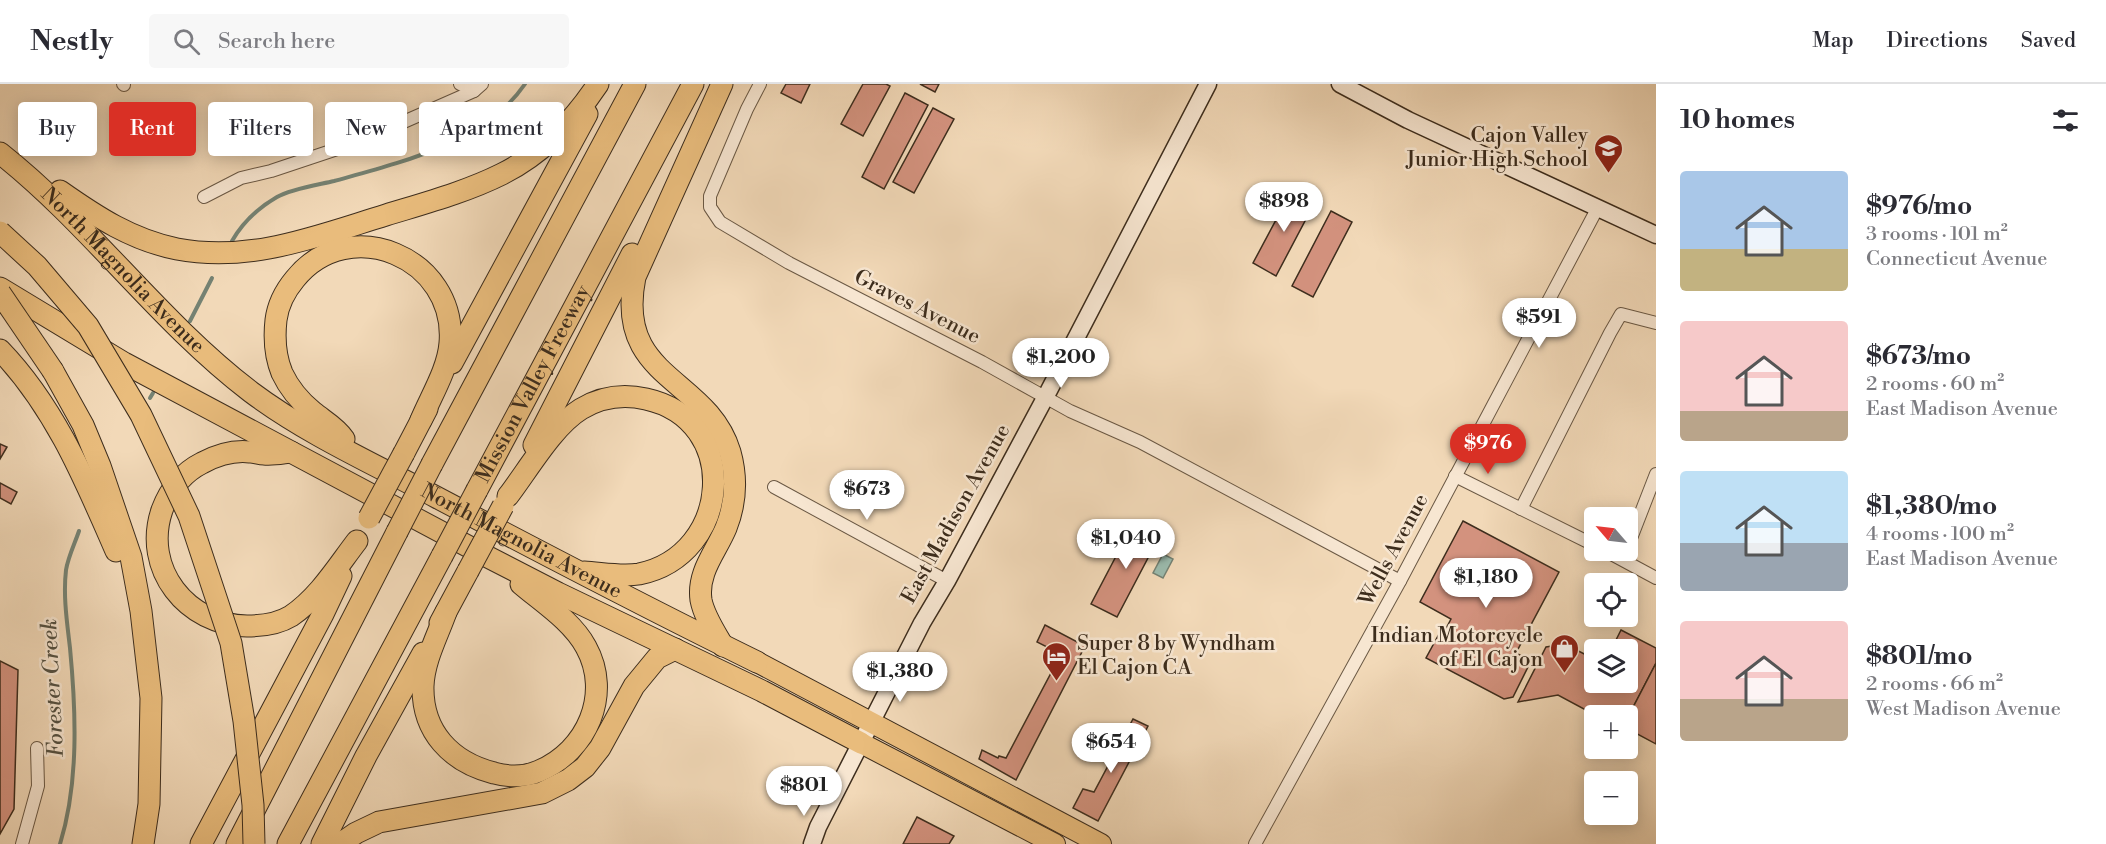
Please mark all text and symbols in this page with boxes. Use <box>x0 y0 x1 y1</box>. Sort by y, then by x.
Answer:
search box <box>149 14 569 68</box>
text: Nestly <box>30 24 113 59</box>
icon: search <box>170 25 203 58</box>
text: Search here <box>218 28 335 55</box>
text: Map <box>1812 28 1854 54</box>
text: Directions <box>1887 28 1988 54</box>
text: Saved <box>2021 28 2076 54</box>
chip: Buy <box>18 102 97 156</box>
chip: Rent <box>109 102 196 156</box>
chip: Filters <box>208 102 313 156</box>
chip: New <box>325 102 407 156</box>
chip: Apartment <box>419 102 564 156</box>
text: 10 homes <box>1680 104 1795 136</box>
icon: filters <box>2049 104 2082 137</box>
place label: Cajon Valley Junior High School <box>1405 123 1589 173</box>
school or university icon: Cajon Valley Junior High School <box>1593 132 1625 174</box>
street label: North Magnolia Avenue <box>35 182 210 359</box>
pin: $898 <box>1248 182 1320 233</box>
text: $898 <box>1259 189 1309 214</box>
text: $976/mo <box>1866 190 1972 222</box>
icon: home <box>1728 195 1800 267</box>
text: 3 rooms · 101 m² <box>1866 222 2008 247</box>
text: Connecticut Avenue <box>1866 247 2047 272</box>
street label: Graves Avenue <box>849 264 985 350</box>
street label: Mission Valley Freeway <box>470 280 597 487</box>
pin: $591 <box>1503 298 1575 349</box>
text: $591 <box>1516 305 1562 330</box>
pin: $1,200 <box>1012 338 1110 389</box>
text: $673/mo <box>1866 340 1971 372</box>
text: $1,200 <box>1026 345 1096 370</box>
icon: home <box>1728 345 1800 417</box>
text: 2 rooms · 60 m² <box>1866 372 2004 397</box>
text: East Madison Avenue <box>1866 397 2058 422</box>
street label: East Madison Avenue <box>896 420 1016 608</box>
pin: $976 <box>1452 424 1524 475</box>
text: $976 <box>1464 431 1512 456</box>
pin: $673 <box>831 470 903 521</box>
text: $673 <box>843 477 891 502</box>
street label: North Magnolia Avenue <box>416 478 626 605</box>
street label: Wells Avenue <box>1353 489 1434 612</box>
text: $1,380/mo <box>1866 490 1997 522</box>
icon: home <box>1728 495 1800 567</box>
north arrow <box>1584 507 1638 561</box>
map controls <box>1584 507 1638 825</box>
pin: $1,040 <box>1077 519 1175 570</box>
text: 4 rooms · 100 m² <box>1866 522 2014 547</box>
text: $1,040 <box>1091 526 1161 551</box>
text: East Madison Avenue <box>1866 547 2058 572</box>
pin: $1,180 <box>1437 558 1535 609</box>
text: $1,180 <box>1454 565 1518 590</box>
button: locate <box>1584 573 1638 627</box>
water label: Forester Creek <box>36 618 70 758</box>
place label: Indian Motorcycle of El Cajon <box>1371 623 1543 673</box>
place label: Super 8 by Wyndham El Cajon CA <box>1077 631 1275 681</box>
shop icon: Indian Motorcycle of El Cajon <box>1548 632 1580 674</box>
button: layers <box>1584 639 1638 693</box>
hotel icon: Super 8 by Wyndham El Cajon CA <box>1040 640 1072 682</box>
text: $801/mo <box>1866 640 1972 672</box>
icon: home <box>1728 645 1800 717</box>
pin: $1,380 <box>851 652 949 703</box>
text: $1,380 <box>866 659 934 684</box>
text: 2 rooms · 66 m² <box>1866 672 2003 697</box>
text: West Madison Avenue <box>1866 697 2061 722</box>
button: + <box>1584 705 1638 759</box>
pin: $654 <box>1075 723 1147 774</box>
text: $654 <box>1086 730 1136 755</box>
pin: $801 <box>768 766 840 817</box>
button: − <box>1584 771 1638 825</box>
text: $801 <box>780 773 828 798</box>

